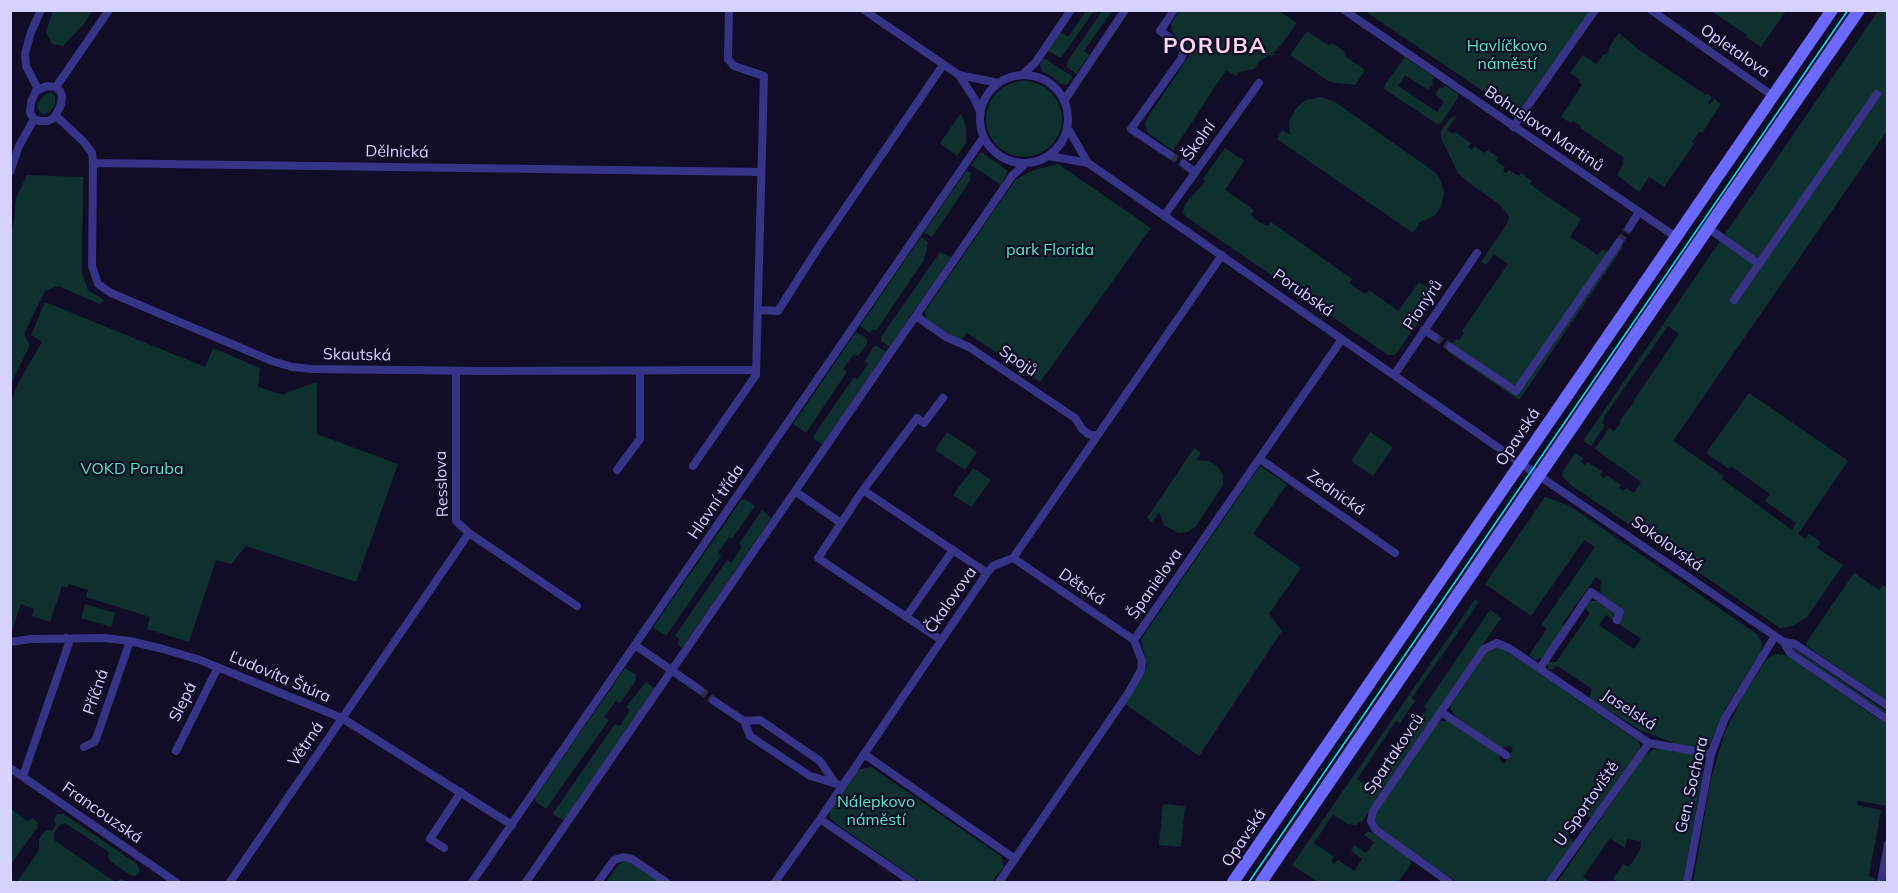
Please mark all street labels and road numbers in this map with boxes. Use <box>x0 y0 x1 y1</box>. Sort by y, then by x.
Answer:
street label: Opletalova <box>1697 20 1773 82</box>
street label: Bohuslava Martinů <box>1481 82 1607 176</box>
street label: Školní <box>1178 117 1220 165</box>
street label: Dělnická <box>365 142 429 162</box>
street label: Porubská <box>1269 265 1337 321</box>
street label: Pionýrů <box>1399 276 1447 334</box>
street label: Spojů <box>995 341 1041 381</box>
street label: Skautská <box>323 345 391 365</box>
street label: Opavská <box>1492 404 1544 470</box>
street label: Resslova <box>431 451 453 517</box>
street label: Hlavní třída <box>684 461 748 543</box>
street label: Zednická <box>1303 466 1369 520</box>
street label: Sokolovská <box>1627 512 1707 576</box>
street label: Španielova <box>1124 545 1186 623</box>
street label: Čkalovova <box>921 563 981 637</box>
street label: Dětská <box>1055 564 1109 610</box>
street label: Ľudovíta Štúra <box>226 647 334 707</box>
street label: Příčná <box>79 667 113 717</box>
street label: Slepá <box>165 679 201 725</box>
street label: Jaselská <box>1598 685 1660 735</box>
street label: Spartakovců <box>1360 710 1428 798</box>
street label: Větrná <box>284 718 328 770</box>
street label: Gen. Sochora <box>1672 735 1712 835</box>
street label: U Sportoviště <box>1551 758 1623 850</box>
street label: Francouzská <box>58 778 146 848</box>
street label: Opavská <box>1218 805 1270 871</box>

